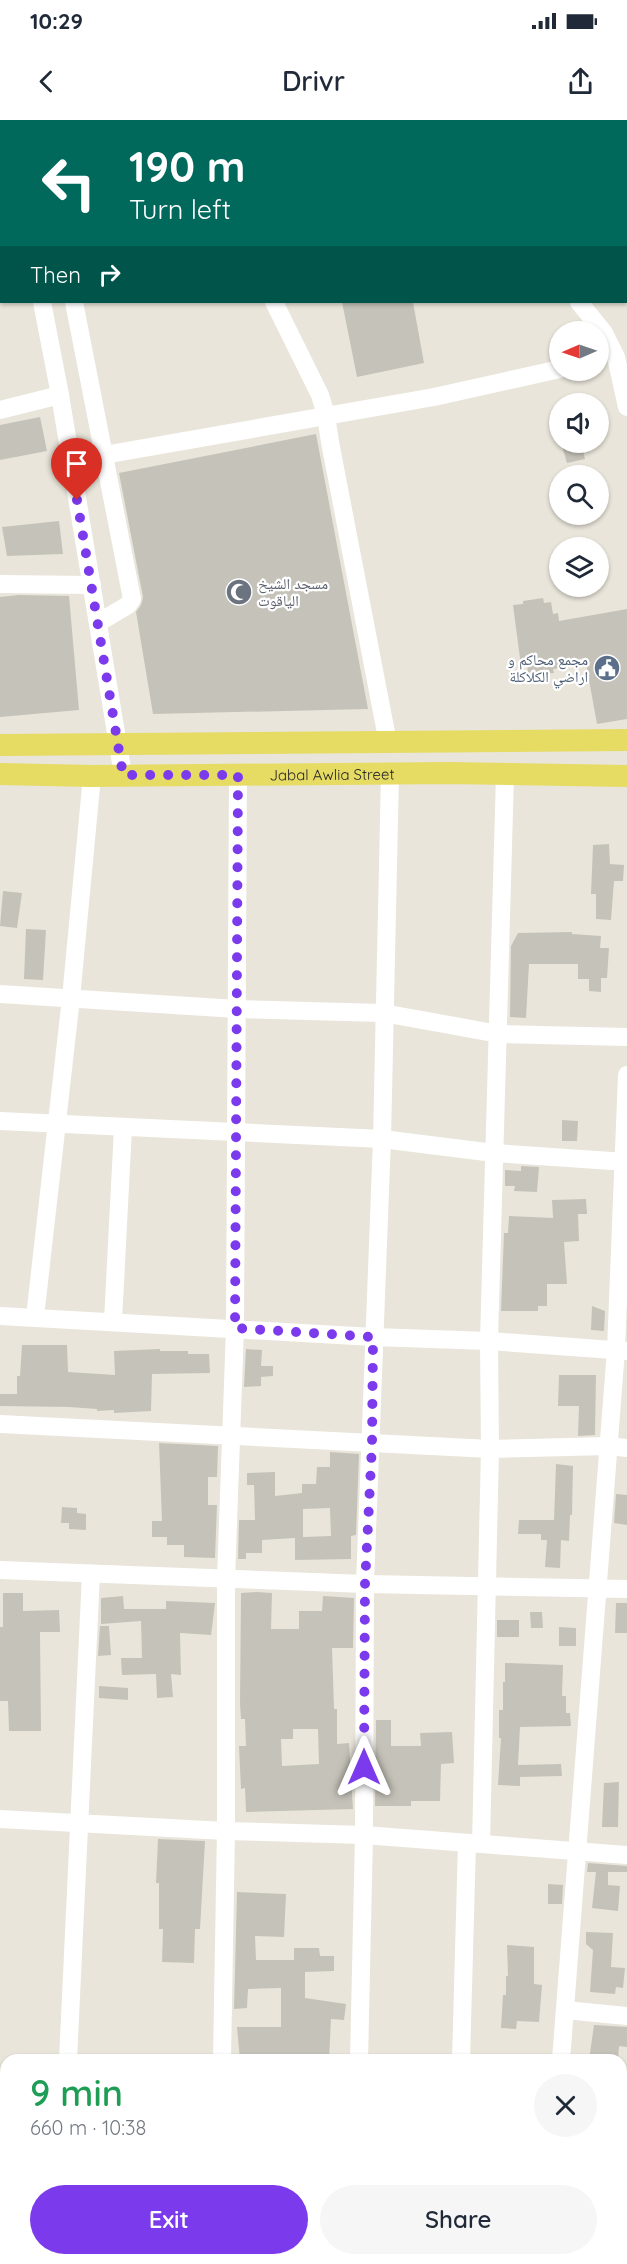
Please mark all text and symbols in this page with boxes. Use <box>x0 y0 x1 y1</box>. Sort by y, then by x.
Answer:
text: 10:29 <box>30 7 83 35</box>
text: Drivr <box>282 64 345 98</box>
icon: back <box>30 65 63 98</box>
icon: share <box>564 65 597 98</box>
text: 190 m <box>129 140 245 193</box>
icon: left <box>30 144 108 222</box>
text: Turn left <box>129 192 231 226</box>
icon: right <box>93 258 126 291</box>
text: Then <box>30 261 81 289</box>
north arrow <box>549 321 609 381</box>
map controls <box>549 321 609 597</box>
button: sound <box>549 393 609 453</box>
pin <box>51 438 102 500</box>
icon: arrive <box>60 447 93 480</box>
button: search <box>549 465 609 525</box>
button: layers <box>549 537 609 597</box>
place label: مسجد الشيخ الياقوت <box>258 574 328 610</box>
mosque icon: مسجد الشيخ الياقوت <box>224 577 254 607</box>
place label: مجمع محاكم و اراضي الكلاكلة <box>508 650 588 688</box>
public building icon: مجمع محاكم و اراضي الكلاكلة <box>592 653 622 683</box>
street label: Jabal Awlia Street <box>269 764 395 784</box>
position arrow <box>332 1735 396 1799</box>
text: 9 min <box>30 2070 123 2115</box>
button: close <box>534 2074 597 2137</box>
text: 660 m · 10:38 <box>30 2115 146 2140</box>
button: Exit <box>30 2185 308 2254</box>
button: Share <box>320 2185 597 2254</box>

